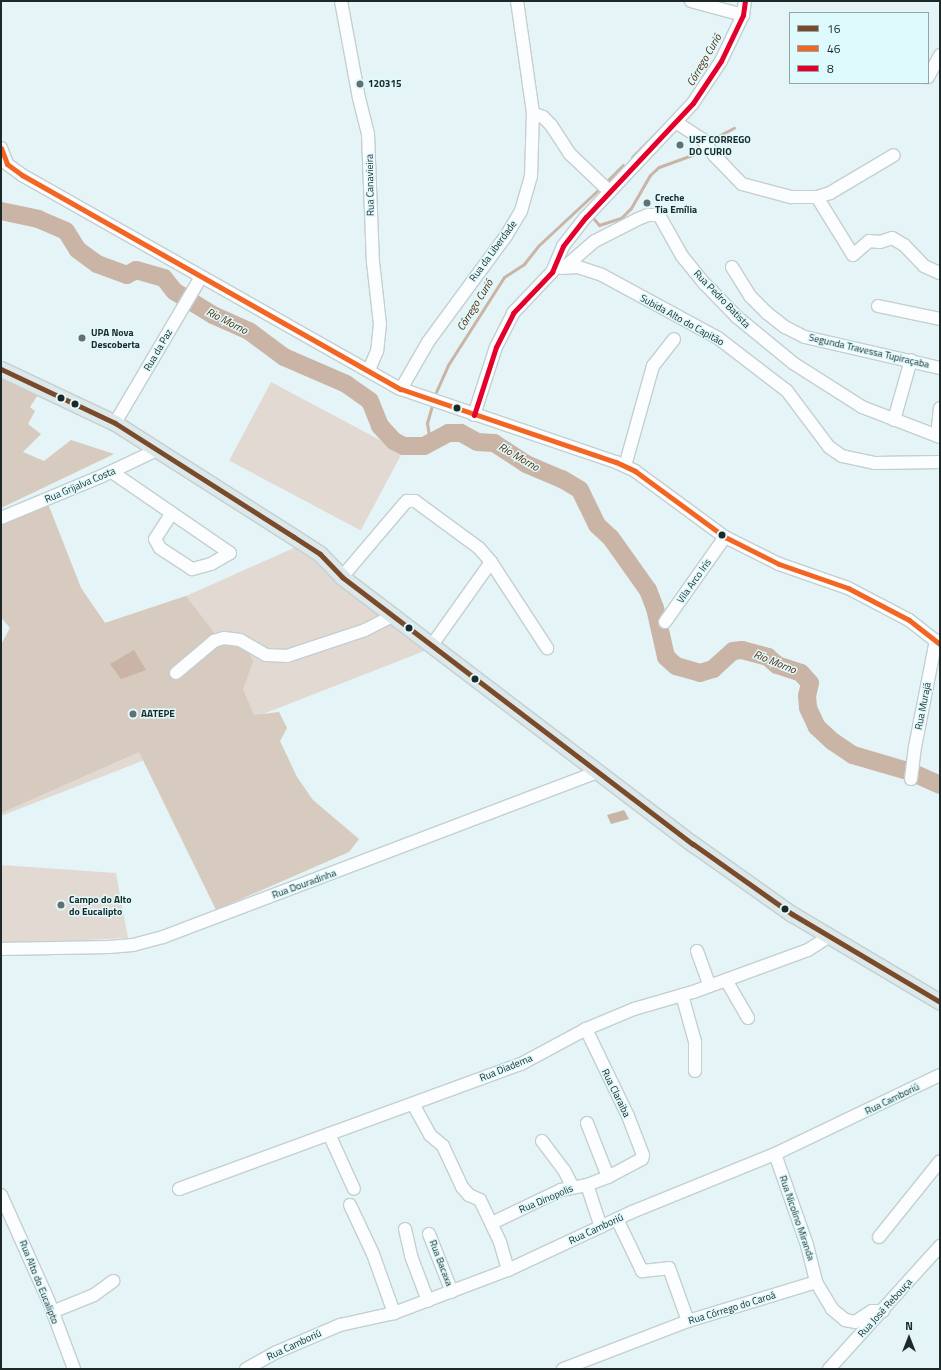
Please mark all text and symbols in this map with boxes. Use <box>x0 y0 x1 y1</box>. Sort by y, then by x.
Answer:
legend <box>789 12 929 84</box>
text: 16 <box>827 19 840 38</box>
water label: Córrego Curió <box>684 32 724 88</box>
text: 46 <box>827 39 840 58</box>
text: 8 <box>827 59 834 78</box>
place label: 120315 <box>368 78 402 90</box>
marker: 120315 <box>355 79 365 89</box>
place label: USF CORREGO DO CURIO <box>689 133 751 156</box>
marker: USF CORREGO DO CURIO <box>674 139 686 151</box>
street label: Rua Canavieira <box>363 154 377 216</box>
place label: Creche Tia Emília <box>655 191 697 214</box>
marker: Creche Tia Emília <box>642 198 652 208</box>
street label: Rua da Liberdade <box>467 218 519 284</box>
street label: Rua Pedro Batista <box>691 268 753 330</box>
water label: Córrego Curió <box>454 277 496 333</box>
street label: Subida Alto do Capitão <box>638 292 726 348</box>
water label: Rio Morno <box>204 305 250 337</box>
place label: UPA Nova Descoberta <box>91 326 140 350</box>
street label: Rua da Paz <box>141 327 175 373</box>
street label: Segunda Travessa Tupiraçaba <box>808 331 930 371</box>
marker: UPA Nova Descoberta <box>76 332 88 344</box>
unlabelled marker <box>56 393 66 403</box>
unlabelled marker <box>70 399 80 409</box>
unlabelled marker <box>452 403 462 413</box>
water label: Rio Morno <box>496 440 542 474</box>
street label: Rua Grijalva Costa <box>43 465 117 505</box>
unlabelled marker <box>717 530 727 540</box>
street label: Vila Arco Iris <box>674 557 714 605</box>
unlabelled marker <box>404 623 414 633</box>
water label: Rio Morno <box>752 648 798 676</box>
unlabelled marker <box>470 674 480 684</box>
street label: Rua Murajá <box>913 681 933 731</box>
place label: AATEPE <box>141 708 175 720</box>
marker: AATEPE <box>128 709 138 719</box>
street label: Rua Douradinha <box>270 867 338 901</box>
place label: Campo do Alto do Eucalipto <box>69 893 132 916</box>
marker: Campo do Alto do Eucalipto <box>56 900 66 910</box>
unlabelled marker <box>780 904 790 914</box>
street label: Rua Diadema <box>478 1052 534 1084</box>
street label: Rua Claraiba <box>599 1067 633 1119</box>
street label: Rua Camboriú <box>863 1081 921 1117</box>
street label: Rua Nicolino Miranda <box>777 1174 817 1262</box>
street label: Rua Dinopolis <box>517 1182 575 1216</box>
street label: Rua Camboriú <box>567 1211 625 1247</box>
street label: Rua Alto do Eucalipto <box>17 1238 61 1326</box>
street label: Rua Bacaxa <box>427 1238 455 1288</box>
street label: Rua José Rebouça <box>855 1276 915 1340</box>
street label: Rua Córrego do Caroá <box>687 1289 777 1327</box>
north arrow <box>889 1318 929 1358</box>
text: N <box>905 1318 913 1334</box>
street label: Rua Camboriú <box>265 1327 323 1363</box>

